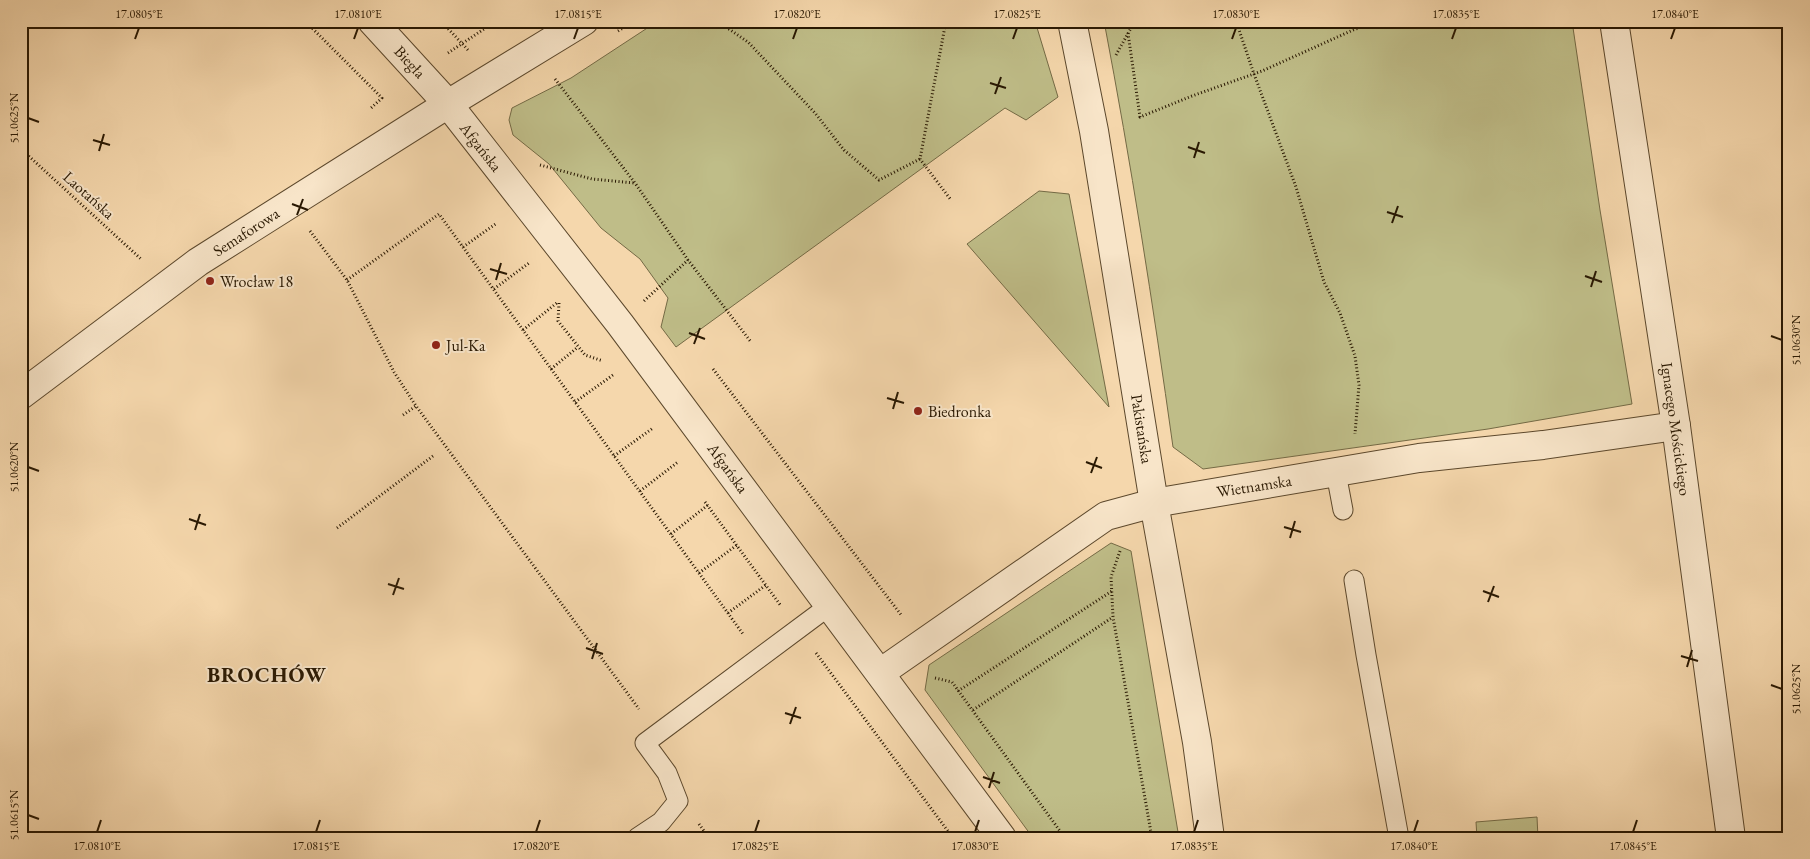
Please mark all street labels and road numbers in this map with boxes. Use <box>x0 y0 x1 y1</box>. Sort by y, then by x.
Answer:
street label: Biegła <box>390 41 431 83</box>
street label: Afgańska <box>455 117 507 176</box>
street label: Laotańska <box>59 166 120 224</box>
street label: Semaforowa <box>209 202 284 261</box>
street label: Ignacego Mościckiego <box>1656 361 1696 497</box>
street label: Pakistańska <box>1126 393 1158 466</box>
street label: Afgańska <box>702 438 754 498</box>
street label: Wietnamska <box>1215 470 1294 502</box>

